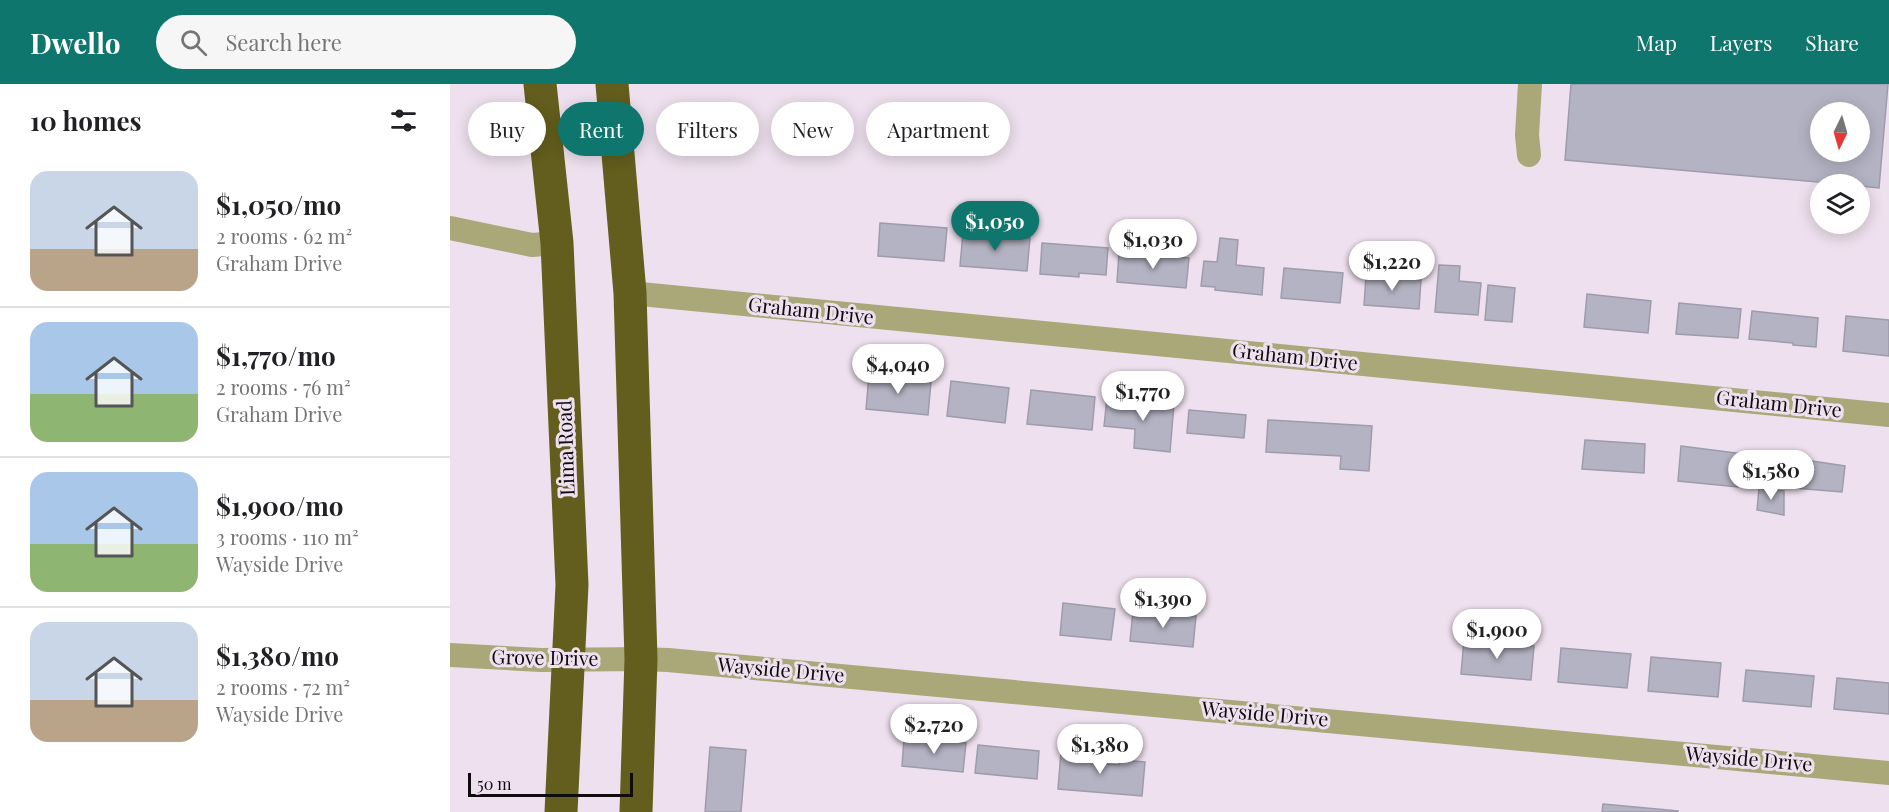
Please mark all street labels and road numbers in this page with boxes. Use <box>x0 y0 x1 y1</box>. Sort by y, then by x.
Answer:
street label: Graham Drive <box>747 289 875 330</box>
street label: Graham Drive <box>1231 335 1359 376</box>
street label: Graham Drive <box>1715 382 1843 423</box>
street label: Lima Road <box>549 399 580 496</box>
street label: Grove Drive <box>491 642 599 671</box>
street label: Wayside Drive <box>716 649 846 688</box>
street label: Wayside Drive <box>1200 693 1330 732</box>
street label: Wayside Drive <box>1684 738 1814 777</box>

